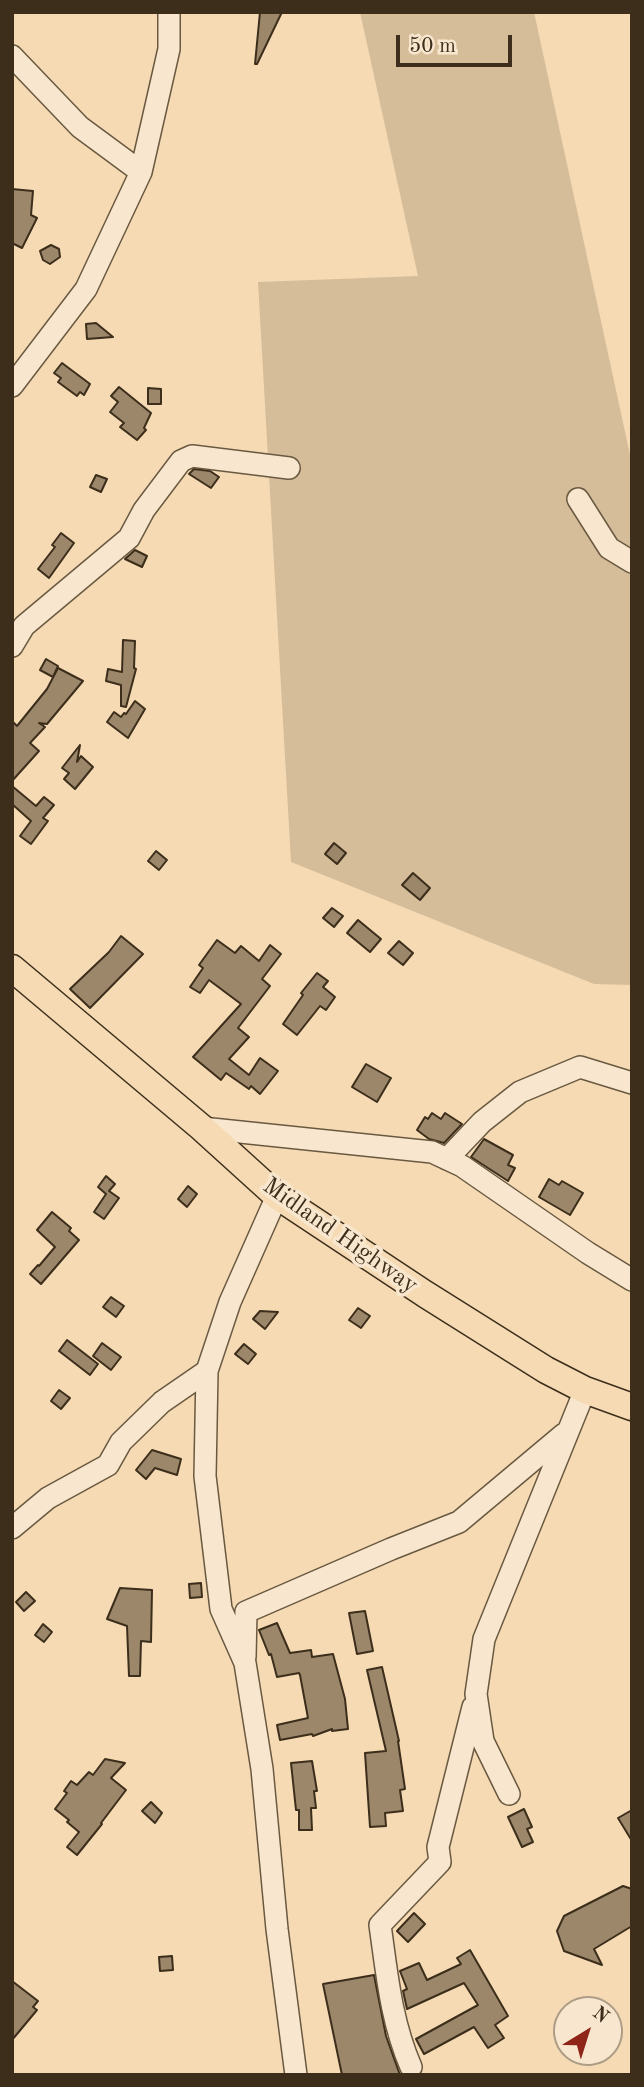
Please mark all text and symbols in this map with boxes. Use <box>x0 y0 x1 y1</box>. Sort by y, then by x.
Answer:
scale bar <box>399 21 514 65</box>
text: 50 m <box>409 36 456 57</box>
street label: Midland Highway <box>257 1172 423 1300</box>
north arrow <box>553 1996 623 2066</box>
text: N <box>588 2004 612 2028</box>

